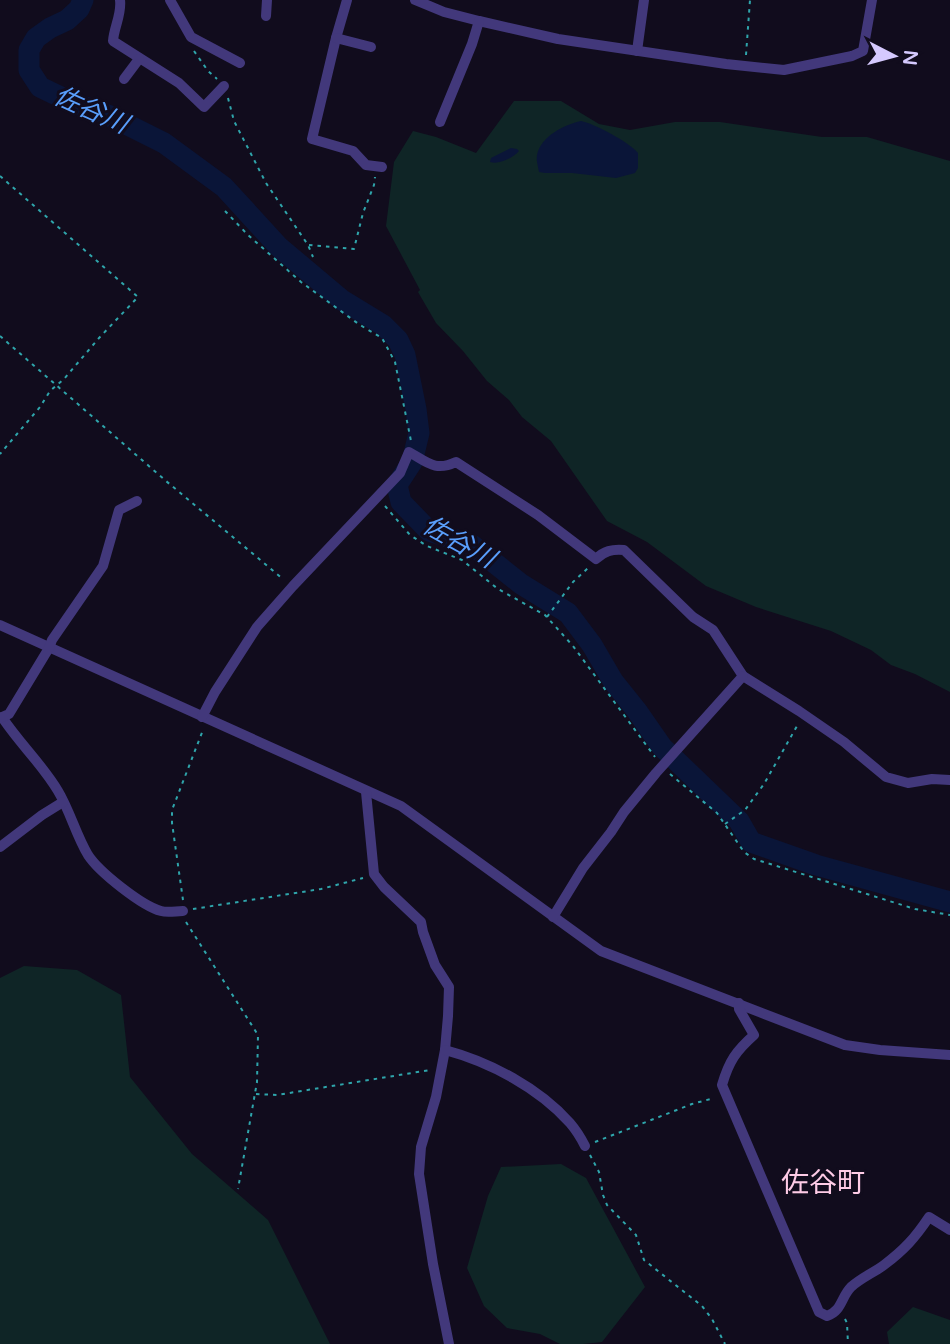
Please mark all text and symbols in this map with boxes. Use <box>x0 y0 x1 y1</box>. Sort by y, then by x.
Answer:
north arrow <box>859 21 929 91</box>
text: N <box>898 49 922 66</box>
water label: 佐谷川 <box>49 80 136 141</box>
water label: 佐谷川 <box>417 510 503 576</box>
district label: 佐谷町 <box>781 1166 865 1200</box>

